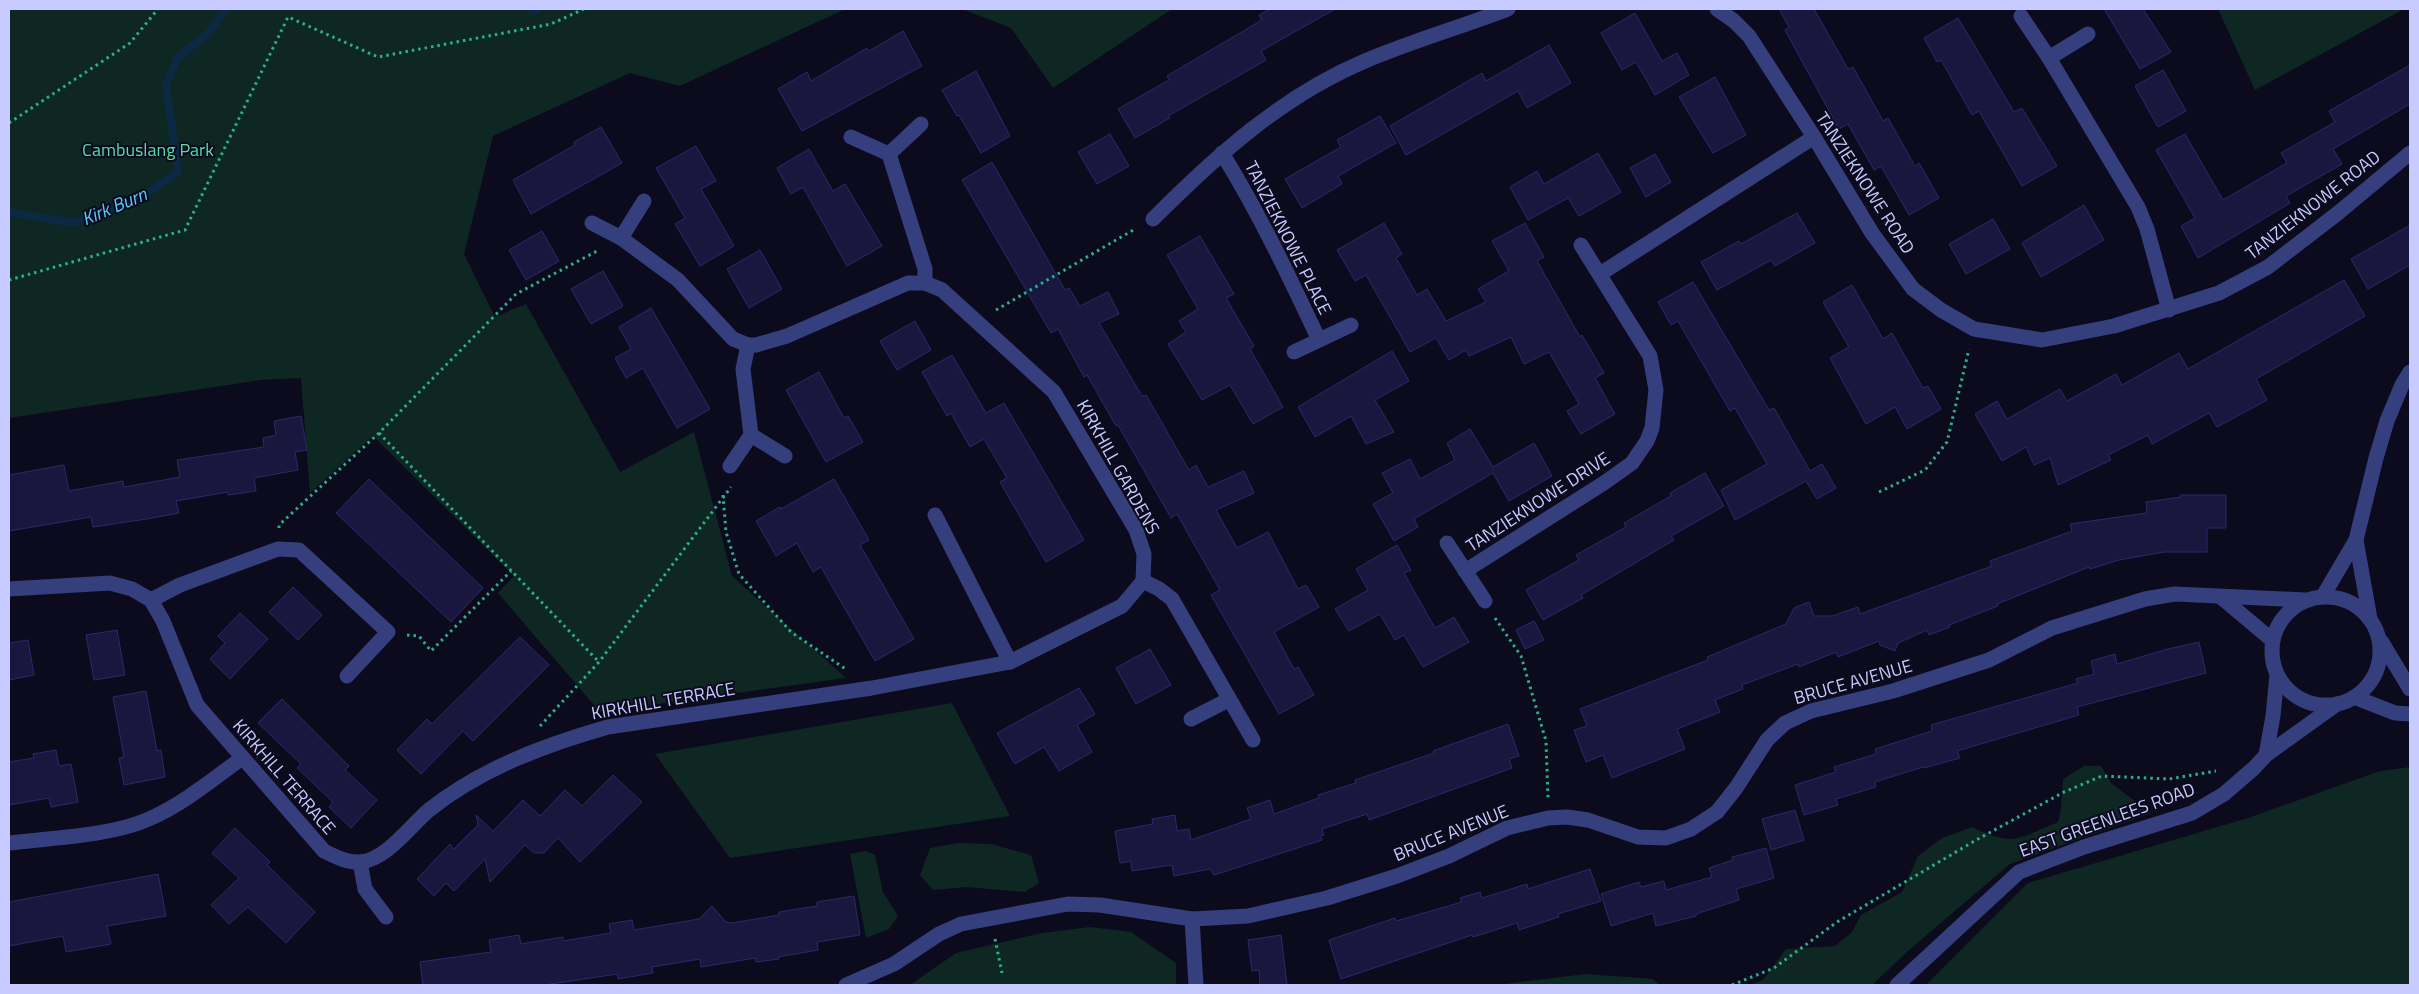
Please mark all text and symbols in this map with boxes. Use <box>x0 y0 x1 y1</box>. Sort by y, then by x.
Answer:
street label: TANZIEKNOWE ROAD <box>1809 106 1922 259</box>
park label: Cambuslang Park <box>82 136 214 163</box>
street label: TANZIEKNOWE ROAD <box>2239 143 2386 266</box>
street label: TANZIEKNOWE PLACE <box>1238 156 1339 319</box>
water label: Kirk Burn <box>77 179 151 232</box>
street label: KIRKHILL GARDENS <box>1070 395 1167 539</box>
street label: TANZIEKNOWE DRIVE <box>1460 445 1615 558</box>
street label: BRUCE AVENUE <box>1791 652 1915 711</box>
street label: KIRKHILL TERRACE <box>589 675 737 726</box>
street label: KIRKHILL TERRACE <box>226 713 342 840</box>
street label: EAST GREENLEES ROAD <box>2015 775 2198 864</box>
street label: BRUCE AVENUE <box>1389 797 1512 868</box>

